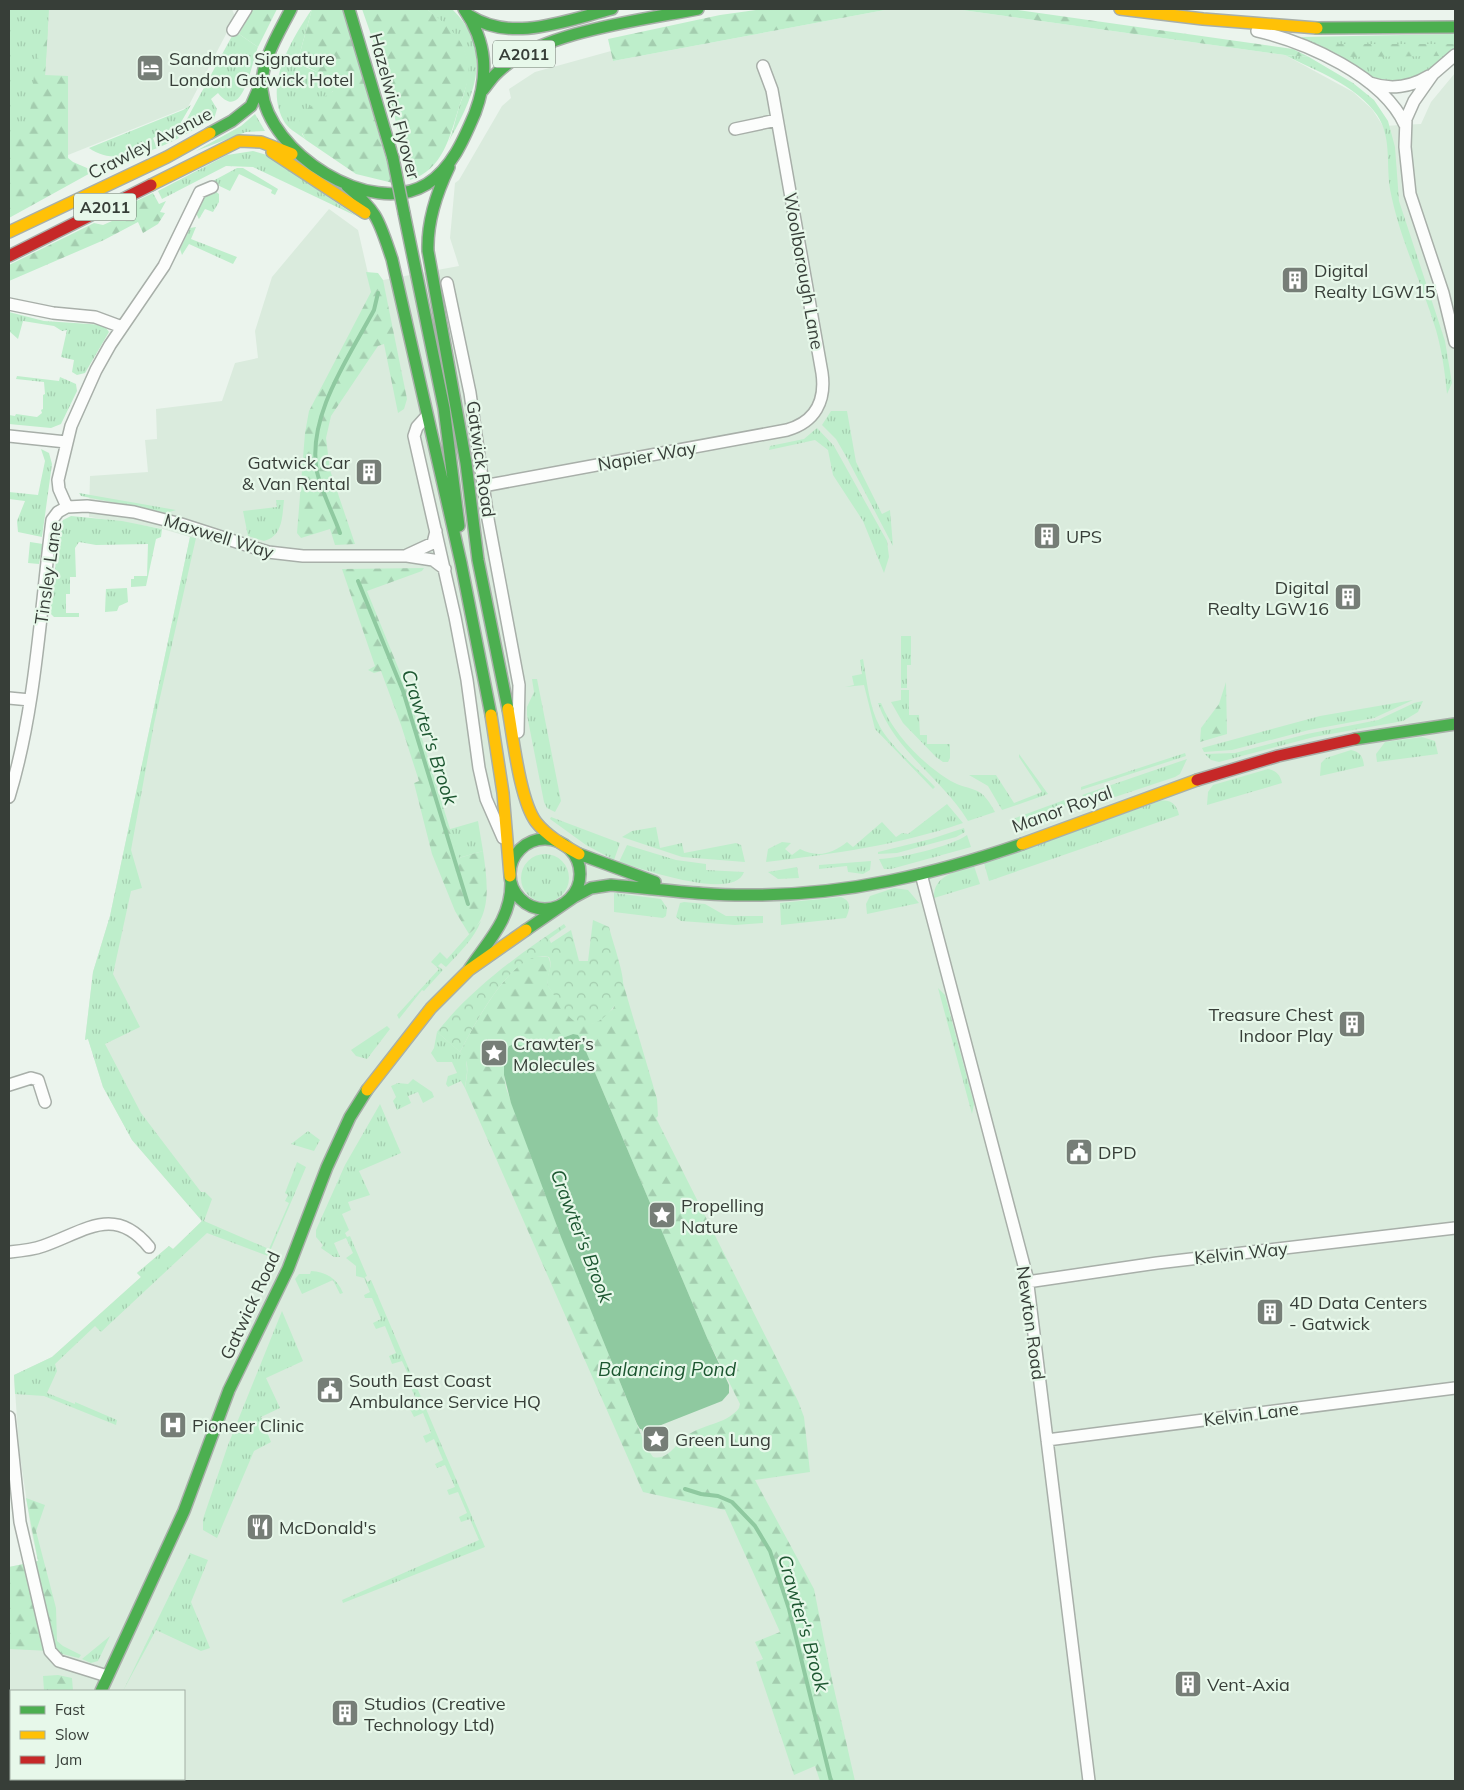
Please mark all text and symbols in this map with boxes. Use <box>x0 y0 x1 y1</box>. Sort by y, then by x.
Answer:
street label: Hazelwick Flyover <box>364 30 426 182</box>
road number: A2011 <box>493 41 555 68</box>
place label: Sandman Signature London Gatwick Hotel <box>169 47 353 91</box>
hotel icon: Sandman Signature London Gatwick Hotel <box>135 53 165 83</box>
street label: Crawley Avenue <box>84 102 216 184</box>
street label: Woolborough Lane <box>779 191 829 351</box>
road number: A2011 <box>74 193 136 220</box>
place label: Digital Realty LGW15 <box>1314 259 1436 303</box>
building icon: Digital Realty LGW15 <box>1280 265 1310 295</box>
street label: Gatwick Road <box>461 399 501 519</box>
street label: Napier Way <box>596 436 698 476</box>
place label: Gatwick Car & Van Rental <box>242 451 350 495</box>
building icon: Gatwick Car & Van Rental <box>354 457 384 487</box>
street label: Maxwell Way <box>161 508 277 564</box>
street label: Tinsley Lane <box>29 520 67 626</box>
building icon: UPS <box>1032 521 1062 551</box>
place label: UPS <box>1066 525 1102 548</box>
place label: Digital Realty LGW16 <box>1207 576 1329 620</box>
building icon: Digital Realty LGW16 <box>1333 582 1363 612</box>
water label: Crawter's Brook <box>397 666 464 809</box>
street label: Manor Royal <box>1009 780 1115 838</box>
place label: Treasure Chest Indoor Play <box>1208 1003 1333 1047</box>
building icon: Treasure Chest Indoor Play <box>1337 1009 1367 1039</box>
place label: Crawter’s Molecules <box>513 1032 595 1076</box>
place icon: Crawter’s Molecules <box>479 1038 509 1068</box>
public building icon: DPD <box>1064 1137 1094 1167</box>
place label: DPD <box>1098 1141 1137 1164</box>
water label: Crawter's Brook <box>545 1166 619 1307</box>
place label: Propelling Nature <box>681 1194 764 1238</box>
place icon: Propelling Nature <box>647 1200 677 1230</box>
street label: Kelvin Way <box>1193 1237 1289 1269</box>
street label: Gatwick Road <box>215 1247 285 1363</box>
street label: Newton Road <box>1012 1265 1050 1381</box>
place label: 4D Data Centers - Gatwick <box>1289 1291 1427 1335</box>
building icon: 4D Data Centers - Gatwick <box>1255 1297 1285 1327</box>
water label: Balancing Pond <box>598 1357 737 1381</box>
place label: South East Coast Ambulance Service HQ <box>349 1369 541 1413</box>
public building icon: South East Coast Ambulance Service HQ <box>315 1375 345 1405</box>
street label: Kelvin Lane <box>1202 1397 1300 1431</box>
hospital icon: Pioneer Clinic <box>158 1410 188 1440</box>
place label: Pioneer Clinic <box>192 1414 304 1437</box>
place icon: Green Lung <box>641 1424 671 1454</box>
place label: Green Lung <box>675 1428 771 1451</box>
restaurant icon: McDonald's <box>245 1512 275 1542</box>
place label: McDonald's <box>279 1516 376 1539</box>
water label: Crawter's Brook <box>773 1552 835 1695</box>
building icon: Vent-Axia <box>1173 1669 1203 1699</box>
place label: Vent-Axia <box>1207 1673 1290 1696</box>
legend <box>10 1690 185 1780</box>
place label: Studios (Creative Technology Ltd) <box>364 1692 506 1736</box>
building icon: Studios (Creative Technology Ltd) <box>330 1698 360 1728</box>
text: Fast <box>55 1700 85 1719</box>
text: Slow <box>55 1725 89 1744</box>
text: Jam <box>55 1750 82 1769</box>

